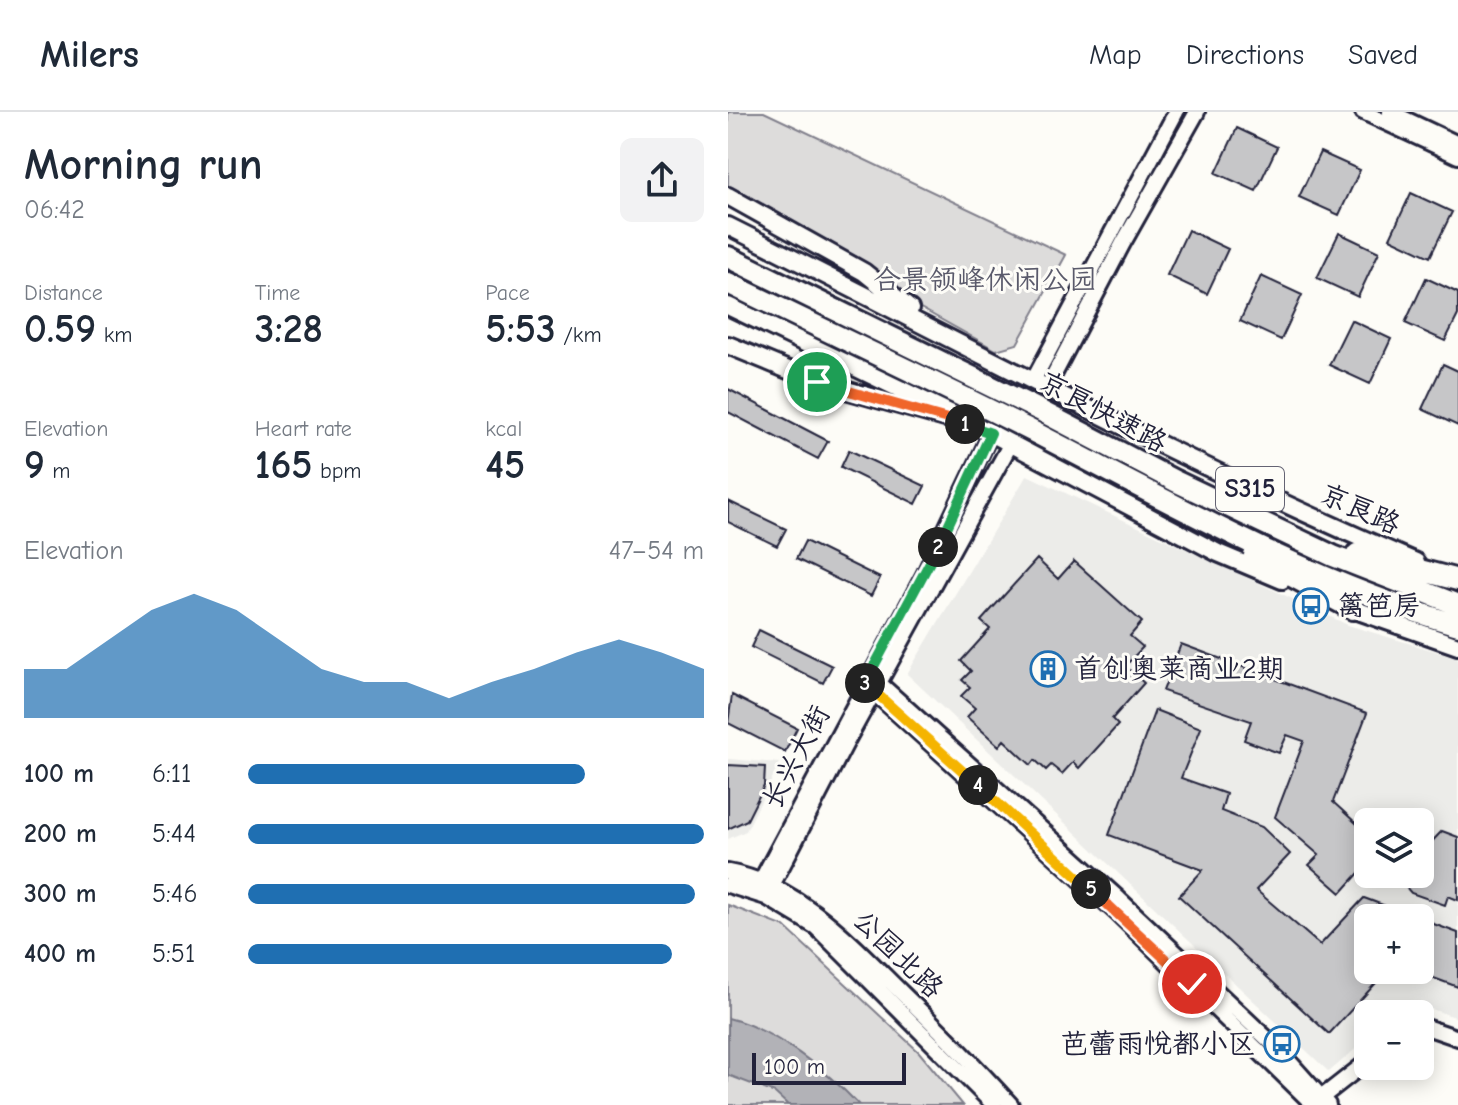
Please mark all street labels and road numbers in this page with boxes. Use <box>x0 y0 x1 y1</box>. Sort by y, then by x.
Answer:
street label: 京良快速路 <box>1034 365 1172 459</box>
road number: S315 <box>1216 467 1284 511</box>
street label: 京良路 <box>1315 477 1405 541</box>
street label: 长兴大街 <box>756 700 836 814</box>
street label: 公园北路 <box>847 904 949 1004</box>

